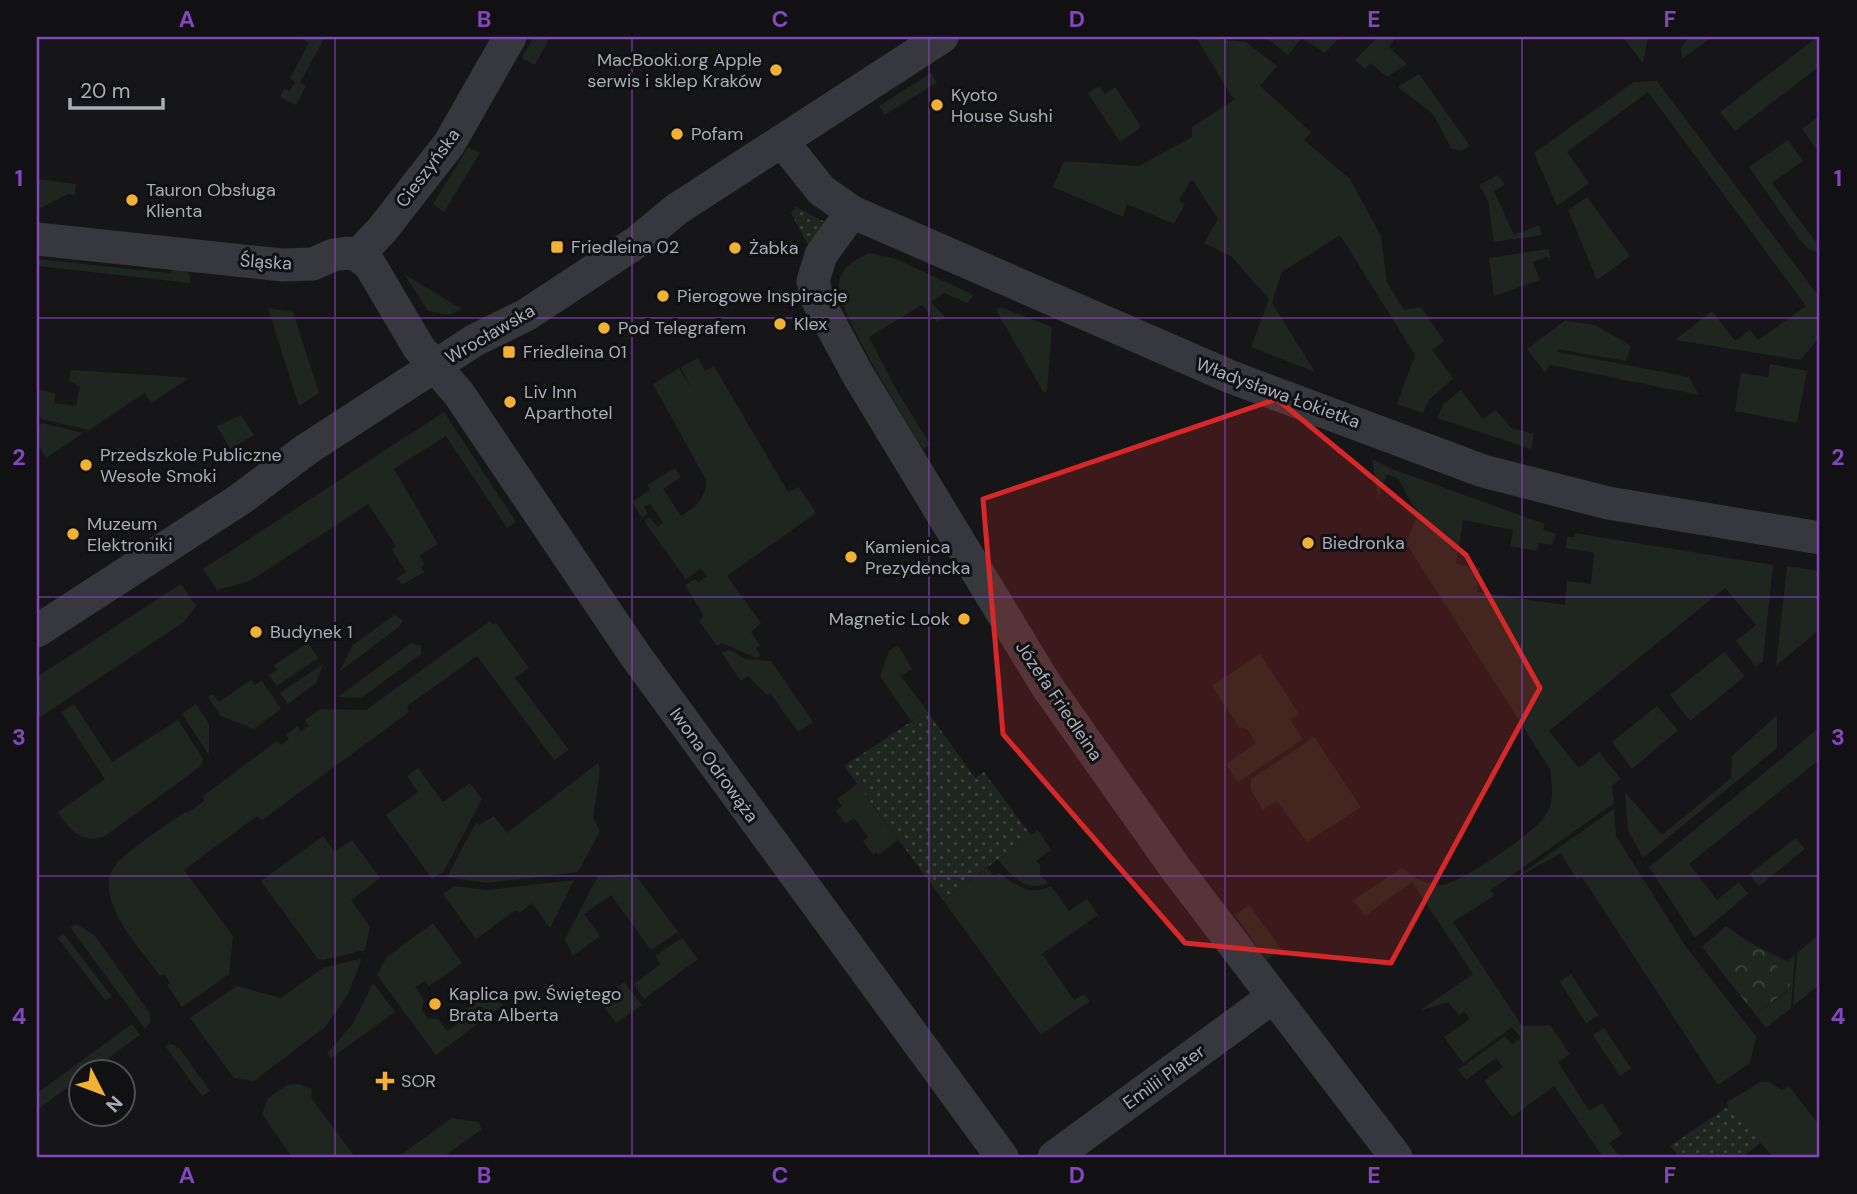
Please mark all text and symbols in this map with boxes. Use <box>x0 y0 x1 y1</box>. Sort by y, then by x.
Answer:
text: A <box>179 4 195 34</box>
text: B <box>477 4 491 34</box>
text: C <box>772 4 788 34</box>
text: D <box>1069 4 1085 34</box>
text: E <box>1367 4 1381 34</box>
text: F <box>1664 4 1677 34</box>
place label: MacBooki.org Apple serwis i sklep Kraków <box>587 48 762 93</box>
marker: MacBooki.org Apple serwis i sklep Kraków <box>768 62 784 78</box>
scale bar <box>70 66 163 110</box>
text: 20 m <box>80 77 131 105</box>
place label: Kyoto House Sushi <box>951 83 1053 128</box>
marker: Kyoto House Sushi <box>929 97 945 113</box>
place label: Pofam <box>691 122 743 146</box>
street label: Cieszyńska <box>390 124 466 212</box>
marker: Pofam <box>669 126 685 142</box>
text: 1 <box>15 163 23 193</box>
text: 1 <box>1834 163 1842 193</box>
place label: Tauron Obsługa Klienta <box>146 178 276 223</box>
marker: Tauron Obsługa Klienta <box>124 192 140 208</box>
place label: Friedleina 02 <box>571 235 679 259</box>
place label: Żabka <box>749 236 799 260</box>
marker: Friedleina 02 <box>549 239 565 255</box>
marker: Żabka <box>727 240 743 256</box>
street label: Śląska <box>239 248 293 276</box>
place label: Pierogowe Inspiracje <box>677 284 848 308</box>
marker: Pierogowe Inspiracje <box>655 288 671 304</box>
street label: Wrocławska <box>441 299 539 369</box>
place label: Klex <box>794 312 827 336</box>
place label: Pod Telegrafem <box>618 316 746 340</box>
marker: Klex <box>772 316 788 332</box>
marker: Pod Telegrafem <box>596 320 612 336</box>
place label: Friedleina 01 <box>523 340 627 364</box>
marker: Friedleina 01 <box>501 344 517 360</box>
street label: Władysława Łokietka <box>1193 352 1363 434</box>
place label: Liv Inn Aparthotel <box>524 380 612 425</box>
marker: Liv Inn Aparthotel <box>502 394 518 410</box>
text: 2 <box>12 442 26 472</box>
text: 2 <box>1831 442 1845 472</box>
place label: Przedszkole Publiczne Wesołe Smoki <box>100 443 282 488</box>
marker: Przedszkole Publiczne Wesołe Smoki <box>78 457 94 473</box>
place label: Muzeum Elektroniki <box>87 512 173 557</box>
marker: Muzeum Elektroniki <box>65 526 81 542</box>
place label: Biedronka <box>1322 531 1405 555</box>
place label: Kamienica Prezydencka <box>865 535 970 580</box>
marker: Biedronka <box>1300 535 1316 551</box>
marker: Kamienica Prezydencka <box>843 549 859 565</box>
place label: Magnetic Look <box>829 607 950 631</box>
marker: Magnetic Look <box>956 611 972 627</box>
place label: Budynek 1 <box>270 620 353 644</box>
marker: Budynek 1 <box>248 624 264 640</box>
street label: Józefa Friedleina <box>1010 637 1108 765</box>
street label: Iwona Odrowąża <box>664 703 764 827</box>
text: 3 <box>12 722 26 752</box>
text: 3 <box>1831 722 1845 752</box>
place label: Kaplica pw. Świętego Brata Alberta <box>449 982 622 1027</box>
marker: Kaplica pw. Świętego Brata Alberta <box>427 996 443 1012</box>
text: 4 <box>12 1001 27 1031</box>
text: 4 <box>1831 1001 1846 1031</box>
street label: Emilii Plater <box>1118 1039 1210 1115</box>
north arrow <box>66 1058 136 1128</box>
place label: SOR <box>401 1069 436 1093</box>
marker: SOR <box>375 1071 395 1091</box>
text: N <box>100 1091 128 1118</box>
text: A <box>179 1160 195 1190</box>
text: B <box>477 1160 491 1190</box>
text: C <box>772 1160 788 1190</box>
text: D <box>1069 1160 1085 1190</box>
text: E <box>1367 1160 1381 1190</box>
text: F <box>1664 1160 1677 1190</box>

